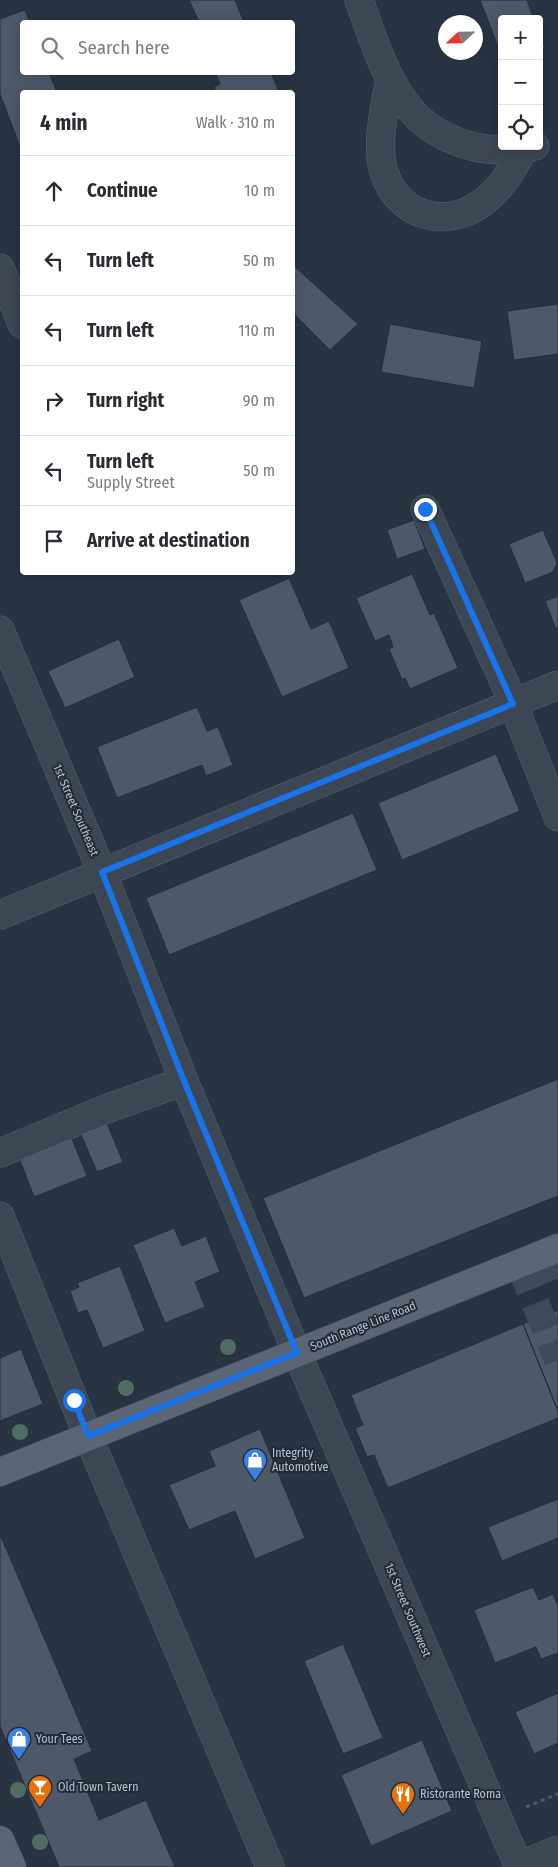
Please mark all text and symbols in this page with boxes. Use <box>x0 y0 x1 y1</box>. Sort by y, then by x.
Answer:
north arrow <box>438 15 483 60</box>
map controls <box>498 15 543 150</box>
button: + <box>498 15 543 60</box>
search box <box>20 20 295 75</box>
icon: search <box>38 34 66 62</box>
text: Search here <box>78 36 170 59</box>
button: − <box>498 60 543 105</box>
button: locate <box>498 105 543 150</box>
text: 4 min <box>40 110 88 136</box>
text: Walk · 310 m <box>196 113 275 132</box>
icon: ahead <box>40 177 68 205</box>
text: Continue <box>87 179 158 202</box>
text: 10 m <box>244 181 275 200</box>
icon: left <box>40 247 68 275</box>
text: Turn left <box>87 249 154 272</box>
text: 50 m <box>243 251 275 270</box>
icon: left <box>40 317 68 345</box>
text: Turn left <box>87 319 154 342</box>
text: 110 m <box>238 321 275 340</box>
icon: right <box>40 387 68 415</box>
text: Turn right <box>87 389 164 412</box>
text: 90 m <box>243 391 275 410</box>
text: Turn left <box>87 450 154 473</box>
icon: left <box>40 457 68 485</box>
text: 50 m <box>243 461 275 480</box>
text: Supply Street <box>87 473 175 492</box>
route end <box>414 498 437 521</box>
icon: arrive <box>40 527 68 555</box>
text: Arrive at destination <box>87 529 250 552</box>
street label: 1st Street Southeast <box>50 762 102 858</box>
street label: South Range Line Road <box>308 1298 418 1354</box>
route start <box>63 1389 86 1412</box>
place label: Integrity Automotive <box>272 1446 328 1474</box>
shop icon: Integrity Automotive <box>242 1447 268 1481</box>
street label: 1st Street Southwest <box>382 1561 434 1659</box>
shop icon: Your Tees <box>6 1726 32 1760</box>
place label: Your Tees <box>36 1732 83 1746</box>
bar icon: Old Town Tavern <box>27 1774 53 1808</box>
place label: Old Town Tavern <box>58 1780 139 1794</box>
restaurant icon: Ristorante Roma <box>390 1781 416 1815</box>
place label: Ristorante Roma <box>420 1787 501 1801</box>

